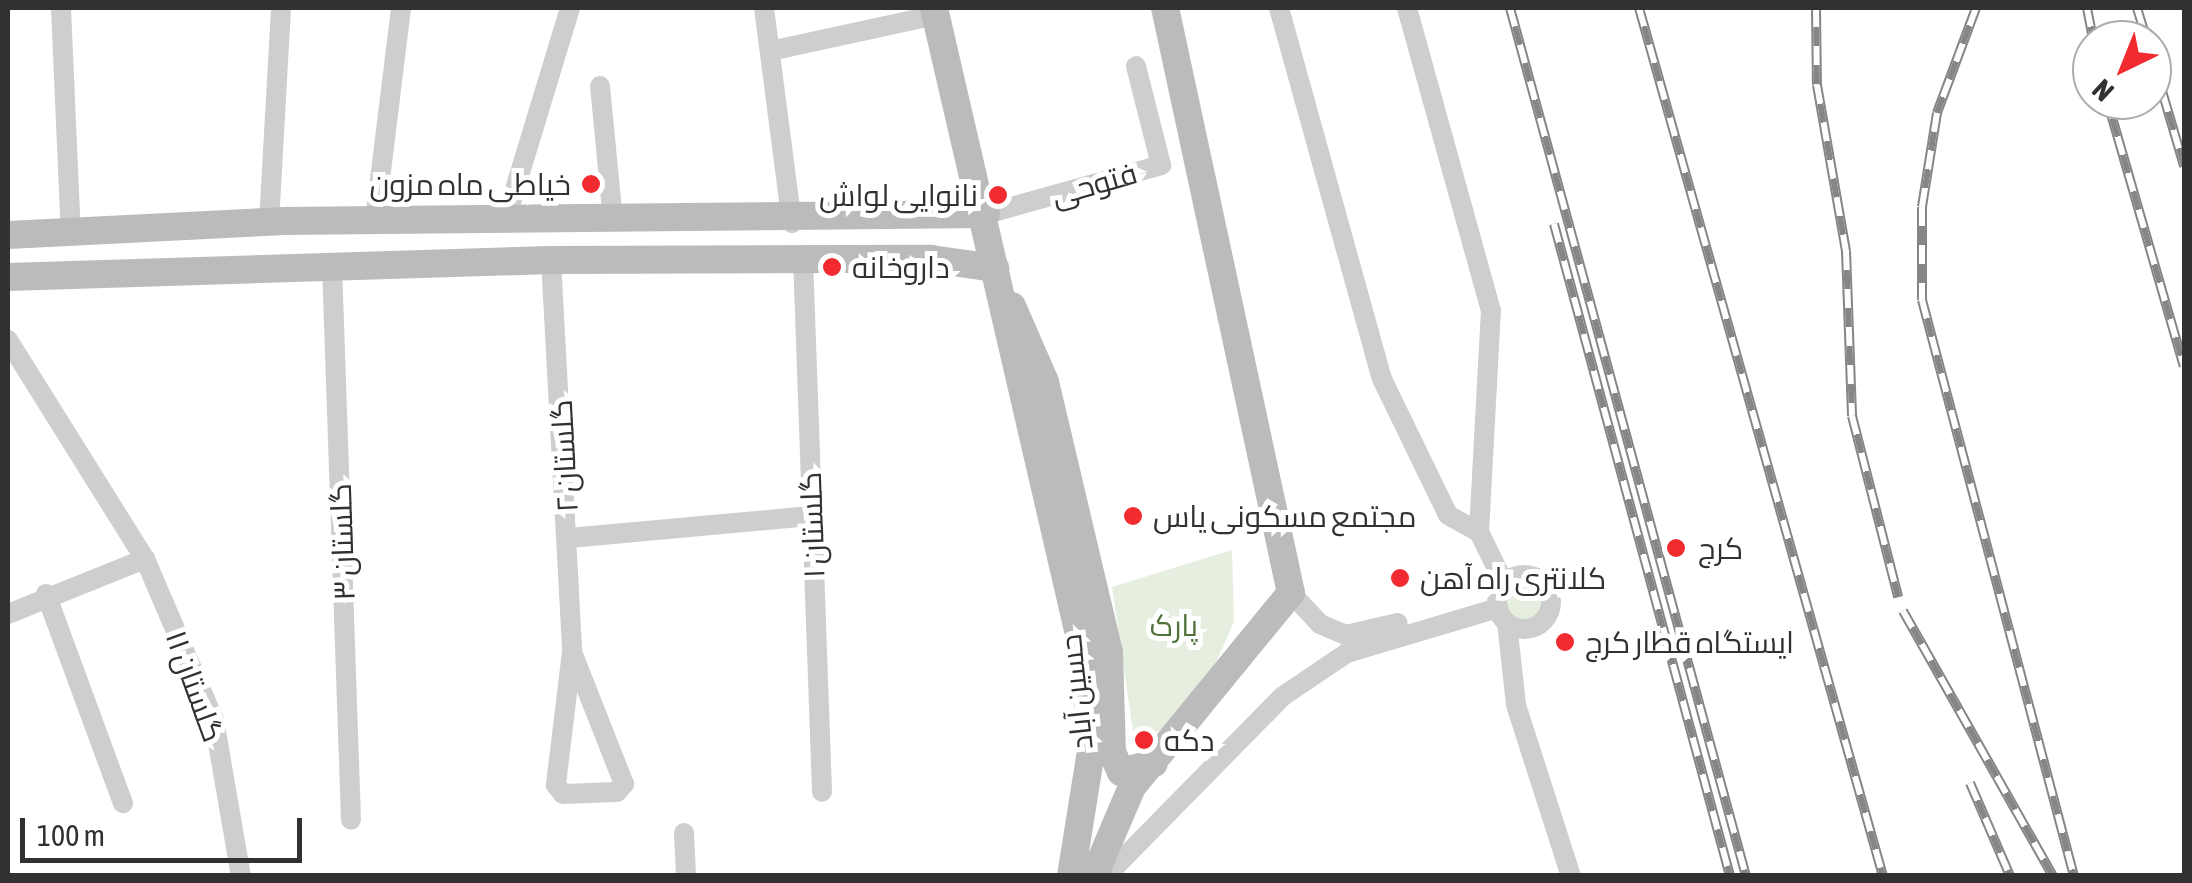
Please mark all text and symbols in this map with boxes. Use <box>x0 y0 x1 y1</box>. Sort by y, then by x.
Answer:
north arrow <box>2072 20 2172 120</box>
text: N <box>2086 73 2120 108</box>
street label: فتوحی <box>1047 155 1141 213</box>
place label: خیاطی ماه مزون <box>369 166 571 202</box>
marker: خیاطی ماه مزون <box>580 173 602 195</box>
place label: نانوایی لواش <box>819 177 978 213</box>
marker: نانوایی لواش <box>987 184 1009 206</box>
place label: داروخانه <box>852 249 950 285</box>
marker: داروخانه <box>821 256 843 278</box>
street label: گلستان ۲ <box>543 399 585 513</box>
street label: گلستان ۱ <box>792 471 832 579</box>
street label: گلستان ۳ <box>322 483 362 601</box>
place label: مجتمع مسکونی یاس <box>1153 498 1416 534</box>
marker: مجتمع مسکونی یاس <box>1122 505 1144 527</box>
place label: کرج <box>1698 530 1743 566</box>
marker: کرج <box>1663 535 1689 561</box>
place label: کلانتری راه آهن <box>1420 560 1606 596</box>
marker: کلانتری راه آهن <box>1389 567 1411 589</box>
park label: پارک <box>1150 607 1198 643</box>
place label: ایستگاه قطار کرج <box>1585 624 1794 660</box>
street label: گلستان ۱۱ <box>158 626 232 746</box>
marker: ایستگاه قطار کرج <box>1554 631 1576 653</box>
street label: حسین آباد <box>1052 633 1100 751</box>
place label: دکه <box>1164 722 1215 758</box>
marker: دکه <box>1133 729 1155 751</box>
scale bar <box>25 798 308 860</box>
text: 100 m <box>37 818 105 852</box>

